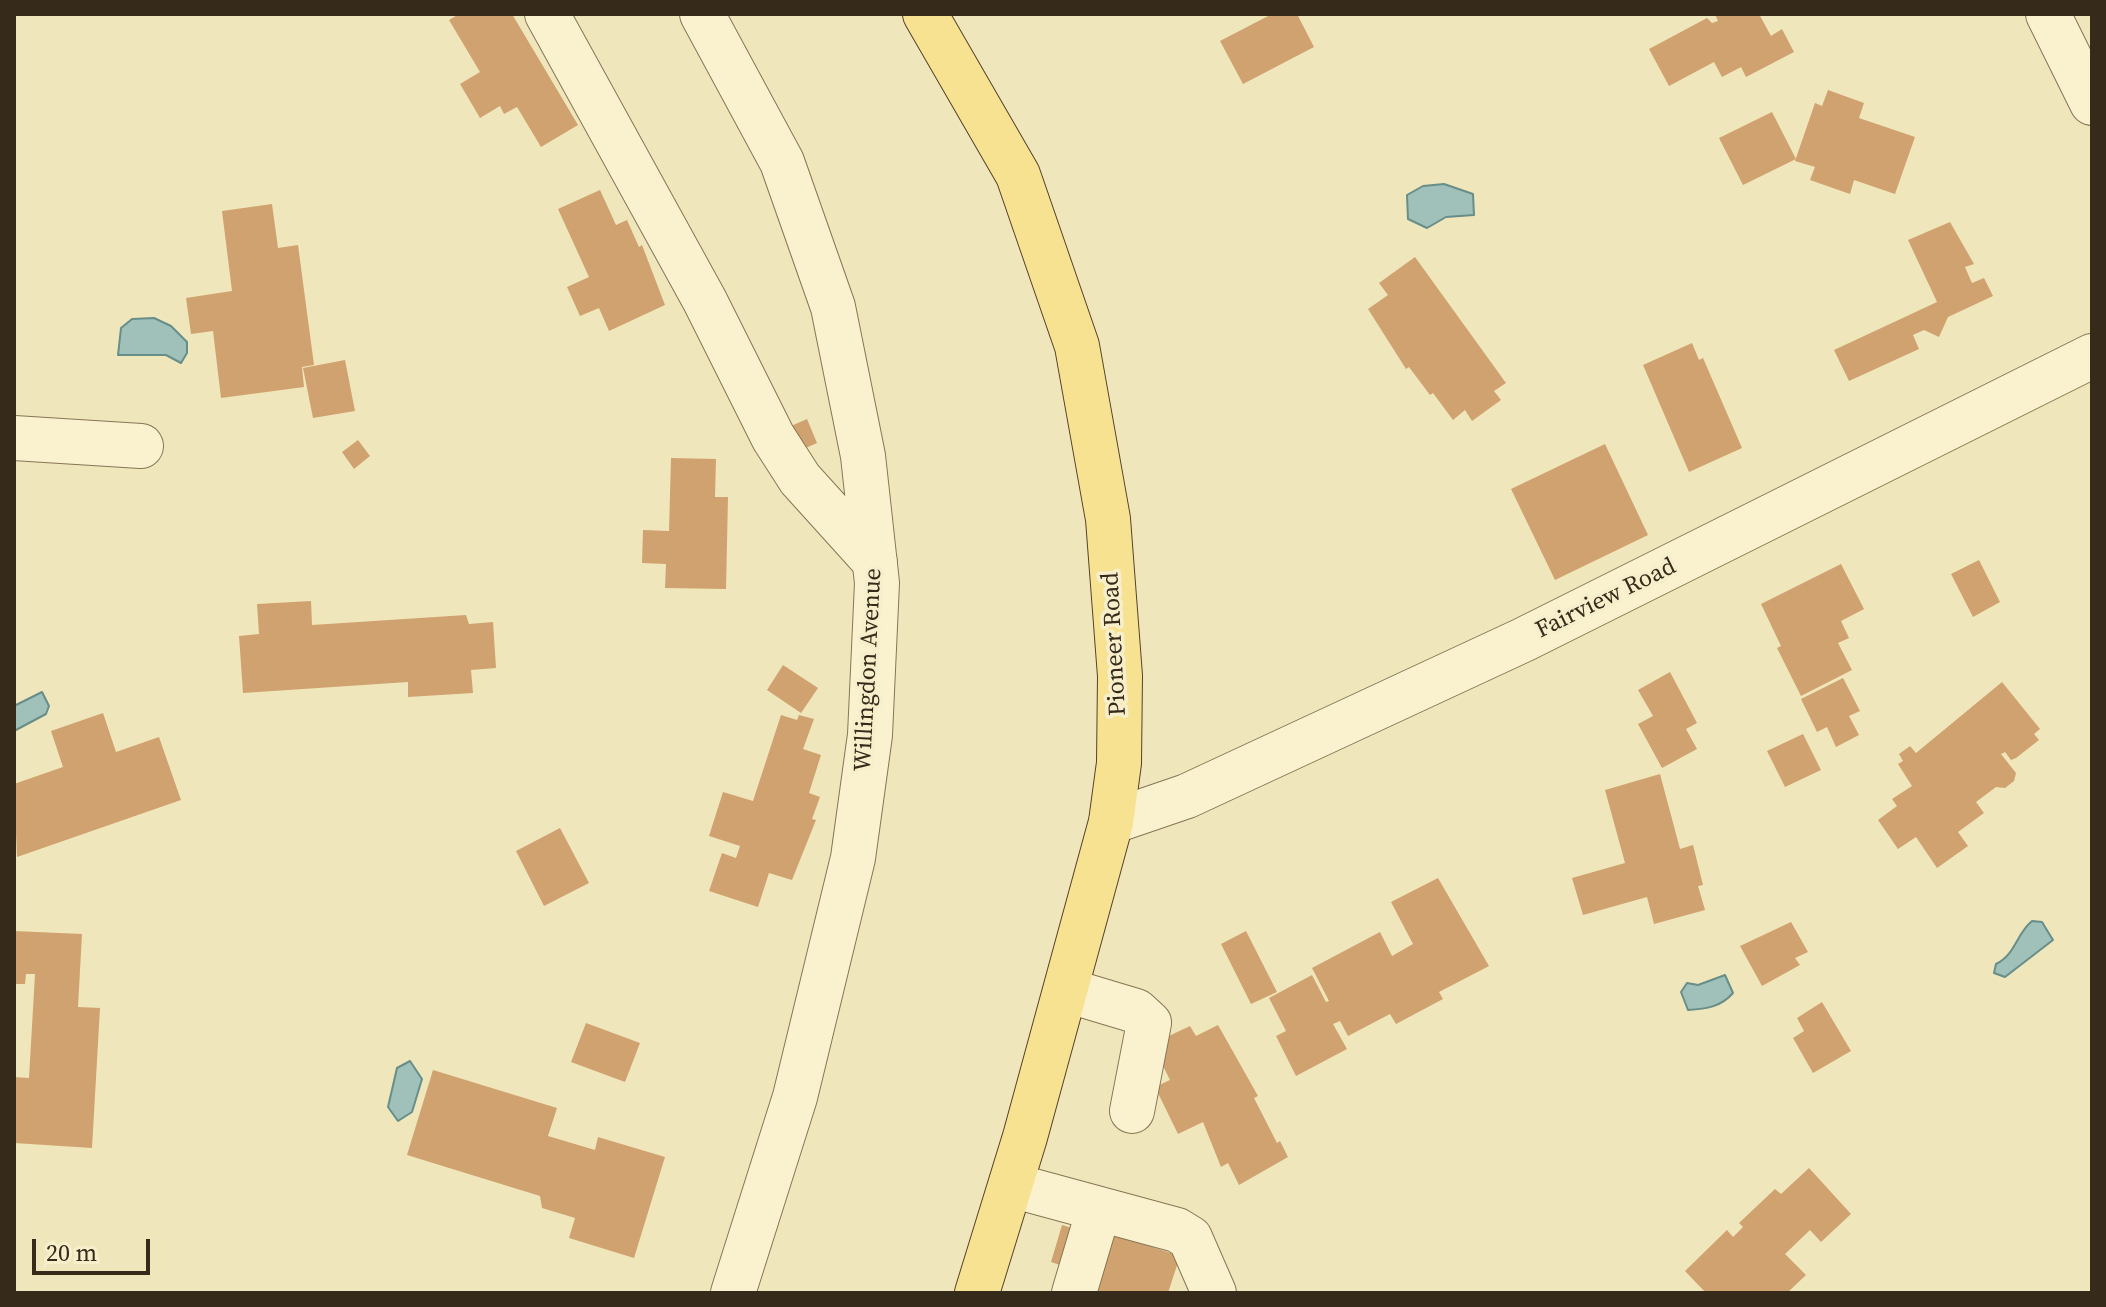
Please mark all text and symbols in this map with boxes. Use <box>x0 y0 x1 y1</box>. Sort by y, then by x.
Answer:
street label: Fairview Road <box>1531 553 1681 645</box>
street label: Willingdon Avenue <box>849 568 889 772</box>
street label: Pioneer Road <box>1097 571 1133 717</box>
scale bar <box>36 1223 154 1273</box>
text: 20 m <box>46 1236 97 1269</box>

